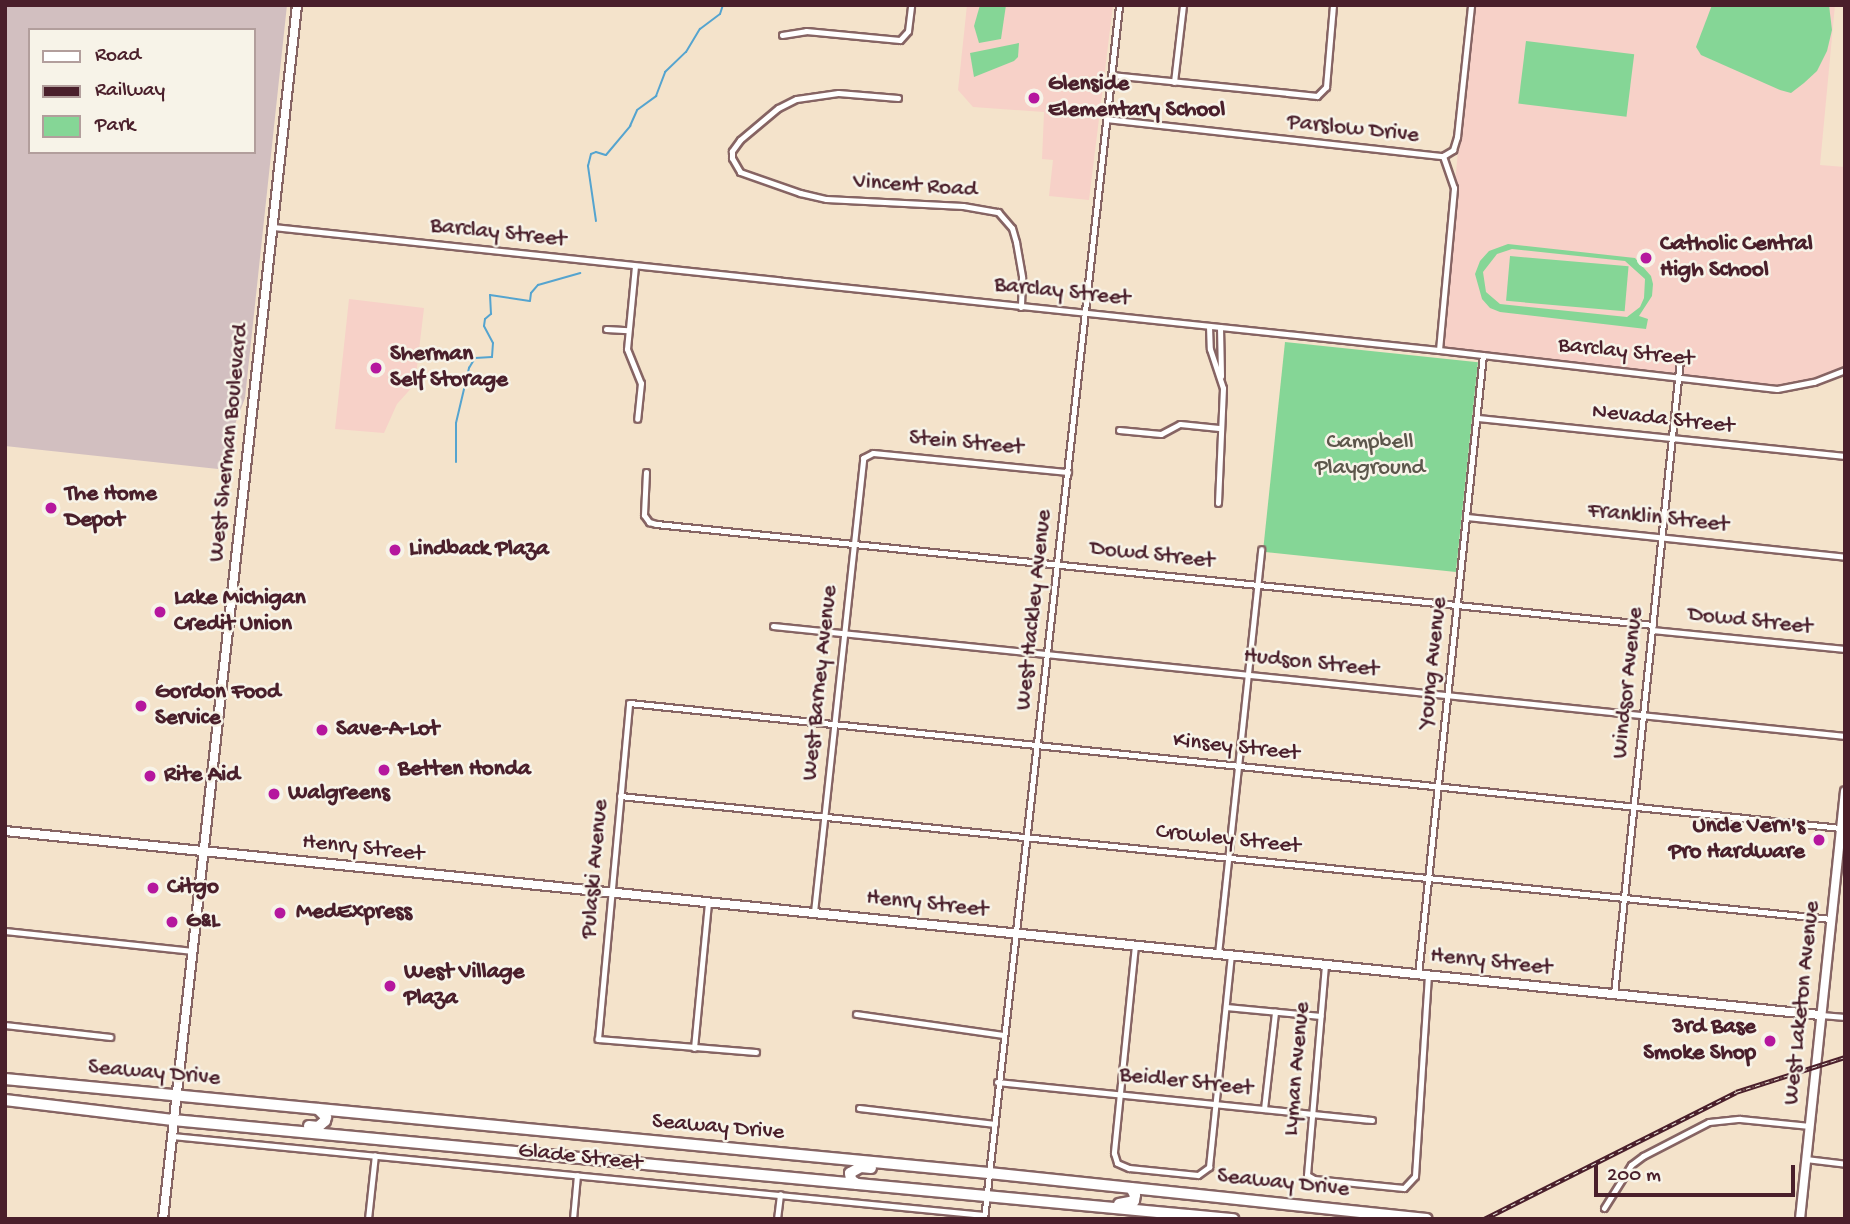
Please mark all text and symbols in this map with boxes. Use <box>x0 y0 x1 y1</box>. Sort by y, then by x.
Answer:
legend <box>28 28 256 154</box>
text: Road <box>95 44 141 69</box>
place label: Glenside Elementary School <box>1048 71 1225 125</box>
text: Railway <box>95 79 165 104</box>
marker: Glenside Elementary School <box>1026 90 1042 106</box>
street label: Parslow Drive <box>1286 109 1420 151</box>
text: Park <box>95 114 135 139</box>
street label: Vincent Road <box>852 169 978 205</box>
street label: Barclay Street <box>429 213 567 255</box>
place label: Catholic Central High School <box>1660 231 1813 285</box>
marker: Catholic Central High School <box>1638 250 1654 266</box>
street label: Barclay Street <box>993 272 1131 314</box>
street label: West Sherman Boulevard <box>204 323 256 563</box>
street label: Barclay Street <box>1557 332 1695 374</box>
place label: Sherman Self Storage <box>390 341 508 395</box>
marker: Sherman Self Storage <box>368 360 384 376</box>
street label: Nevada Street <box>1591 399 1735 441</box>
street label: Stein Street <box>908 425 1024 463</box>
park label: Campbell Playground <box>1315 429 1425 483</box>
place label: The Home Depot <box>65 481 157 535</box>
street label: Franklin Street <box>1586 498 1730 540</box>
marker: The Home Depot <box>43 500 59 516</box>
street label: West Hackley Avenue <box>1011 508 1059 712</box>
place label: Lindback Plaza <box>409 536 549 564</box>
street label: Dowd Street <box>1088 536 1216 576</box>
marker: Lindback Plaza <box>387 542 403 558</box>
street label: West Barney Avenue <box>797 584 845 782</box>
place label: Lake Michigan Credit Union <box>174 585 306 639</box>
street label: Young Avenue <box>1413 596 1455 730</box>
street label: Dowd Street <box>1686 602 1814 642</box>
marker: Lake Michigan Credit Union <box>152 604 168 620</box>
street label: Windsor Avenue <box>1607 606 1651 760</box>
street label: Hudson Street <box>1242 643 1380 685</box>
place label: Gordon Food Service <box>155 679 281 733</box>
marker: Gordon Food Service <box>133 698 149 714</box>
place label: Save-A-Lot <box>336 716 439 744</box>
marker: Save-A-Lot <box>314 722 330 738</box>
street label: Kinsey Street <box>1171 728 1301 768</box>
place label: Betten Honda <box>398 756 531 784</box>
place label: Rite Aid <box>164 762 240 790</box>
marker: Betten Honda <box>376 762 392 778</box>
marker: Rite Aid <box>142 768 158 784</box>
place label: Walgreens <box>288 780 390 808</box>
marker: Walgreens <box>266 786 282 802</box>
street label: Pulaski Avenue <box>576 798 616 940</box>
place label: Uncle Vern's Pro Hardware <box>1669 813 1805 867</box>
street label: Crowley Street <box>1154 819 1302 861</box>
street label: Henry Street <box>301 829 425 869</box>
marker: Uncle Vern's Pro Hardware <box>1811 832 1827 848</box>
place label: Citgo <box>167 874 219 902</box>
marker: Citgo <box>145 880 161 896</box>
street label: Henry Street <box>865 885 989 925</box>
place label: MedExpress <box>296 899 412 927</box>
street label: West Laketon Avenue <box>1779 900 1827 1106</box>
marker: MedExpress <box>270 903 290 923</box>
place label: G&L <box>186 908 220 936</box>
marker: G&L <box>164 914 180 930</box>
street label: Henry Street <box>1429 943 1553 983</box>
place label: West Village Plaza <box>404 959 524 1013</box>
marker: West Village Plaza <box>382 978 398 994</box>
street label: Lyman Avenue <box>1278 1001 1318 1137</box>
place label: 3rd Base Smoke Shop <box>1643 1014 1756 1068</box>
marker: 3rd Base Smoke Shop <box>1762 1033 1778 1049</box>
street label: Seaway Drive <box>87 1054 221 1094</box>
street label: Beidler Street <box>1118 1062 1254 1104</box>
street label: Seaway Drive <box>651 1108 785 1148</box>
street label: Glade Street <box>517 1138 643 1178</box>
scale bar <box>1598 1150 1799 1194</box>
street label: Seaway Drive <box>1216 1163 1350 1205</box>
text: 200 m <box>1607 1164 1661 1189</box>

